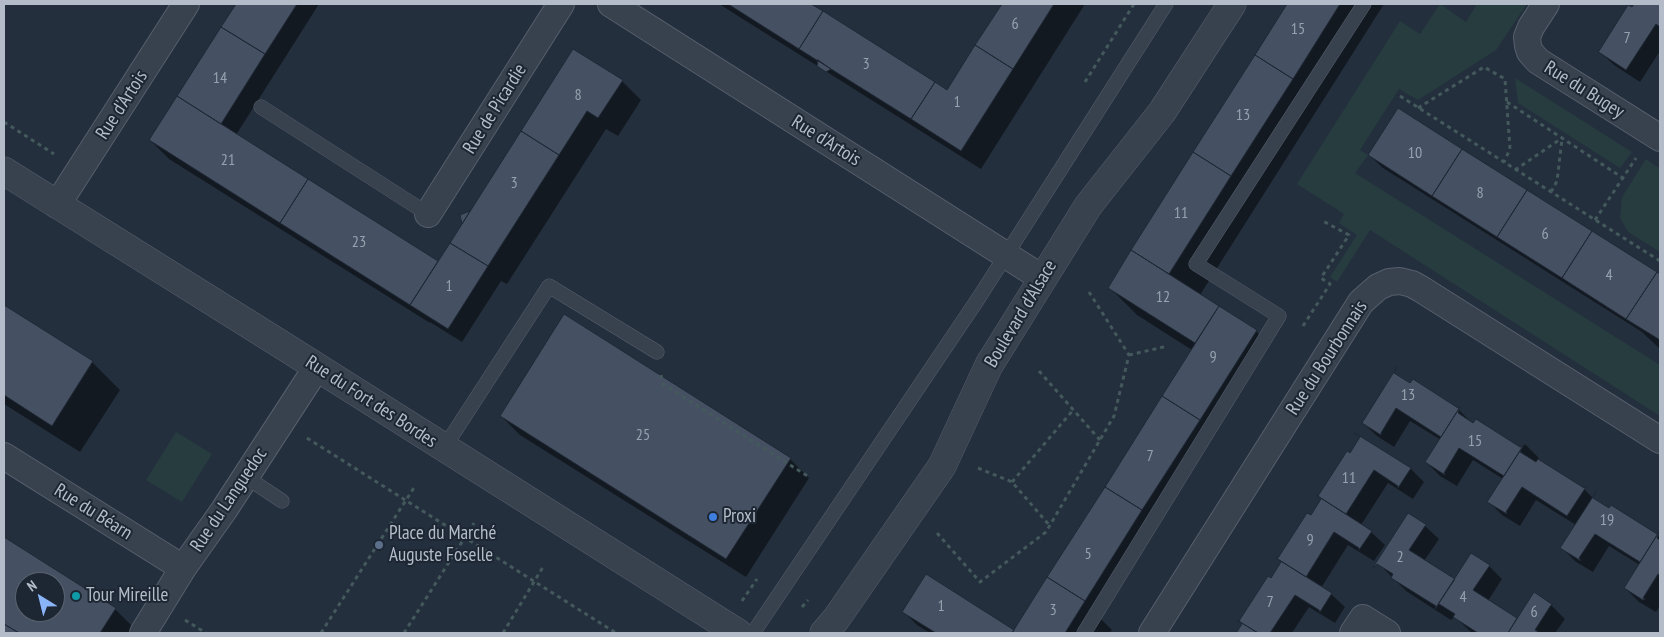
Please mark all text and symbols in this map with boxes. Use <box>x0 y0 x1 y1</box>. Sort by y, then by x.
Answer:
house number: 6 <box>1011 14 1019 34</box>
house number: 15 <box>1291 19 1305 39</box>
house number: 7 <box>1623 28 1631 48</box>
house number: 3 <box>862 54 870 74</box>
street label: Rue du Bugey <box>1540 57 1628 123</box>
street label: Rue de Picardie <box>458 60 532 158</box>
street label: Rue d'Artois <box>91 66 153 144</box>
house number: 14 <box>213 68 227 88</box>
house number: 8 <box>574 85 582 105</box>
house number: 1 <box>953 92 961 112</box>
house number: 13 <box>1236 105 1250 125</box>
street label: Rue d'Artois <box>787 111 865 171</box>
house number: 10 <box>1408 143 1422 163</box>
house number: 21 <box>221 150 235 170</box>
house number: 3 <box>510 173 518 193</box>
house number: 8 <box>1476 183 1484 203</box>
house number: 11 <box>1174 203 1188 223</box>
house number: 6 <box>1541 224 1549 244</box>
house number: 23 <box>352 232 366 252</box>
street label: Boulevard d'Alsace <box>980 256 1062 372</box>
house number: 4 <box>1605 265 1613 285</box>
house number: 1 <box>445 276 453 296</box>
house number: 12 <box>1156 287 1170 307</box>
street label: Rue du Bourbonnais <box>1282 297 1372 419</box>
house number: 9 <box>1209 347 1217 367</box>
street label: Rue du Fort des Bordes <box>301 351 441 453</box>
house number: 13 <box>1401 385 1415 405</box>
house number: 25 <box>636 425 650 445</box>
house number: 15 <box>1468 431 1482 451</box>
street label: Rue du Languedoc <box>186 444 272 556</box>
house number: 7 <box>1146 446 1154 466</box>
house number: 11 <box>1342 468 1356 488</box>
street label: Rue du Béarn <box>50 479 136 545</box>
place label: Proxi <box>723 506 756 528</box>
house number: 19 <box>1600 510 1614 530</box>
marker: Proxi <box>707 511 719 523</box>
place label: Place du Marché Auguste Foselle <box>389 523 496 567</box>
house number: 9 <box>1306 530 1314 550</box>
marker: Place du Marché Auguste Foselle <box>373 539 385 551</box>
house number: 5 <box>1084 544 1092 564</box>
house number: 2 <box>1396 547 1404 567</box>
north arrow <box>15 572 65 622</box>
text: N <box>23 576 40 595</box>
place label: Tour Mireille <box>86 585 168 607</box>
house number: 4 <box>1459 587 1467 607</box>
marker: Tour Mireille <box>70 590 82 602</box>
house number: 7 <box>1266 592 1274 612</box>
house number: 1 <box>937 596 945 616</box>
house number: 3 <box>1049 600 1057 620</box>
house number: 6 <box>1530 602 1538 622</box>

